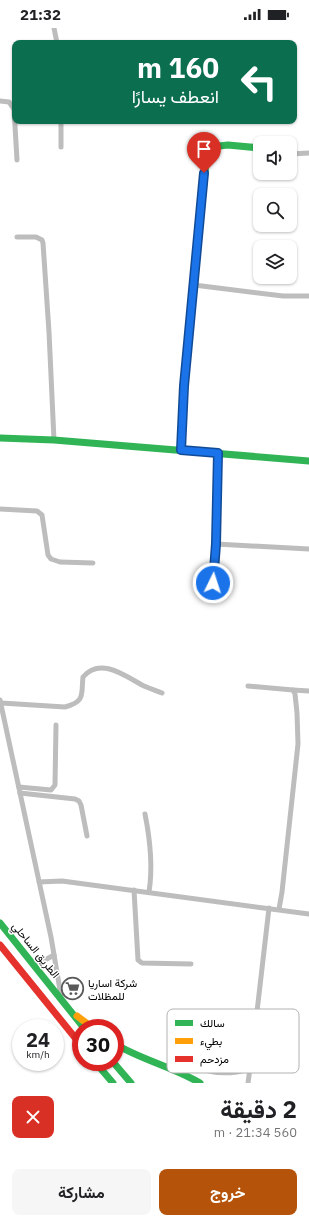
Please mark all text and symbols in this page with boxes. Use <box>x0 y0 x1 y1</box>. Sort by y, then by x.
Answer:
text: 21:32 <box>20 5 61 24</box>
text: 160 m <box>137 49 219 86</box>
icon: left <box>233 56 285 108</box>
text: انعطف يسارًا <box>132 85 219 108</box>
pin <box>187 132 221 173</box>
map controls <box>253 136 297 284</box>
button: sound <box>253 136 297 180</box>
icon: arrive <box>193 138 215 160</box>
button: search <box>253 188 297 232</box>
button: layers <box>253 240 297 284</box>
position arrow <box>192 562 234 604</box>
street label: الطريق الساحلي <box>7 919 63 983</box>
supermarket icon: شركة اساريا للمظلات <box>59 976 85 1002</box>
place label: شركة اساريا للمظلات <box>88 976 138 1003</box>
legend <box>167 1009 299 1073</box>
text: سالك <box>200 1016 225 1030</box>
speed limit sign: 30 <box>72 1019 124 1071</box>
text: 24 <box>26 1026 50 1053</box>
text: بطيء <box>200 1034 222 1051</box>
text: km/h <box>26 1048 50 1061</box>
text: مزدحم <box>200 1052 229 1067</box>
text: 2 دقيقة <box>220 1093 297 1125</box>
button: close <box>12 1096 54 1138</box>
text: 560 m · 21:34 <box>214 1124 297 1141</box>
button: مشاركة <box>12 1169 151 1215</box>
button: خروج <box>159 1169 297 1215</box>

